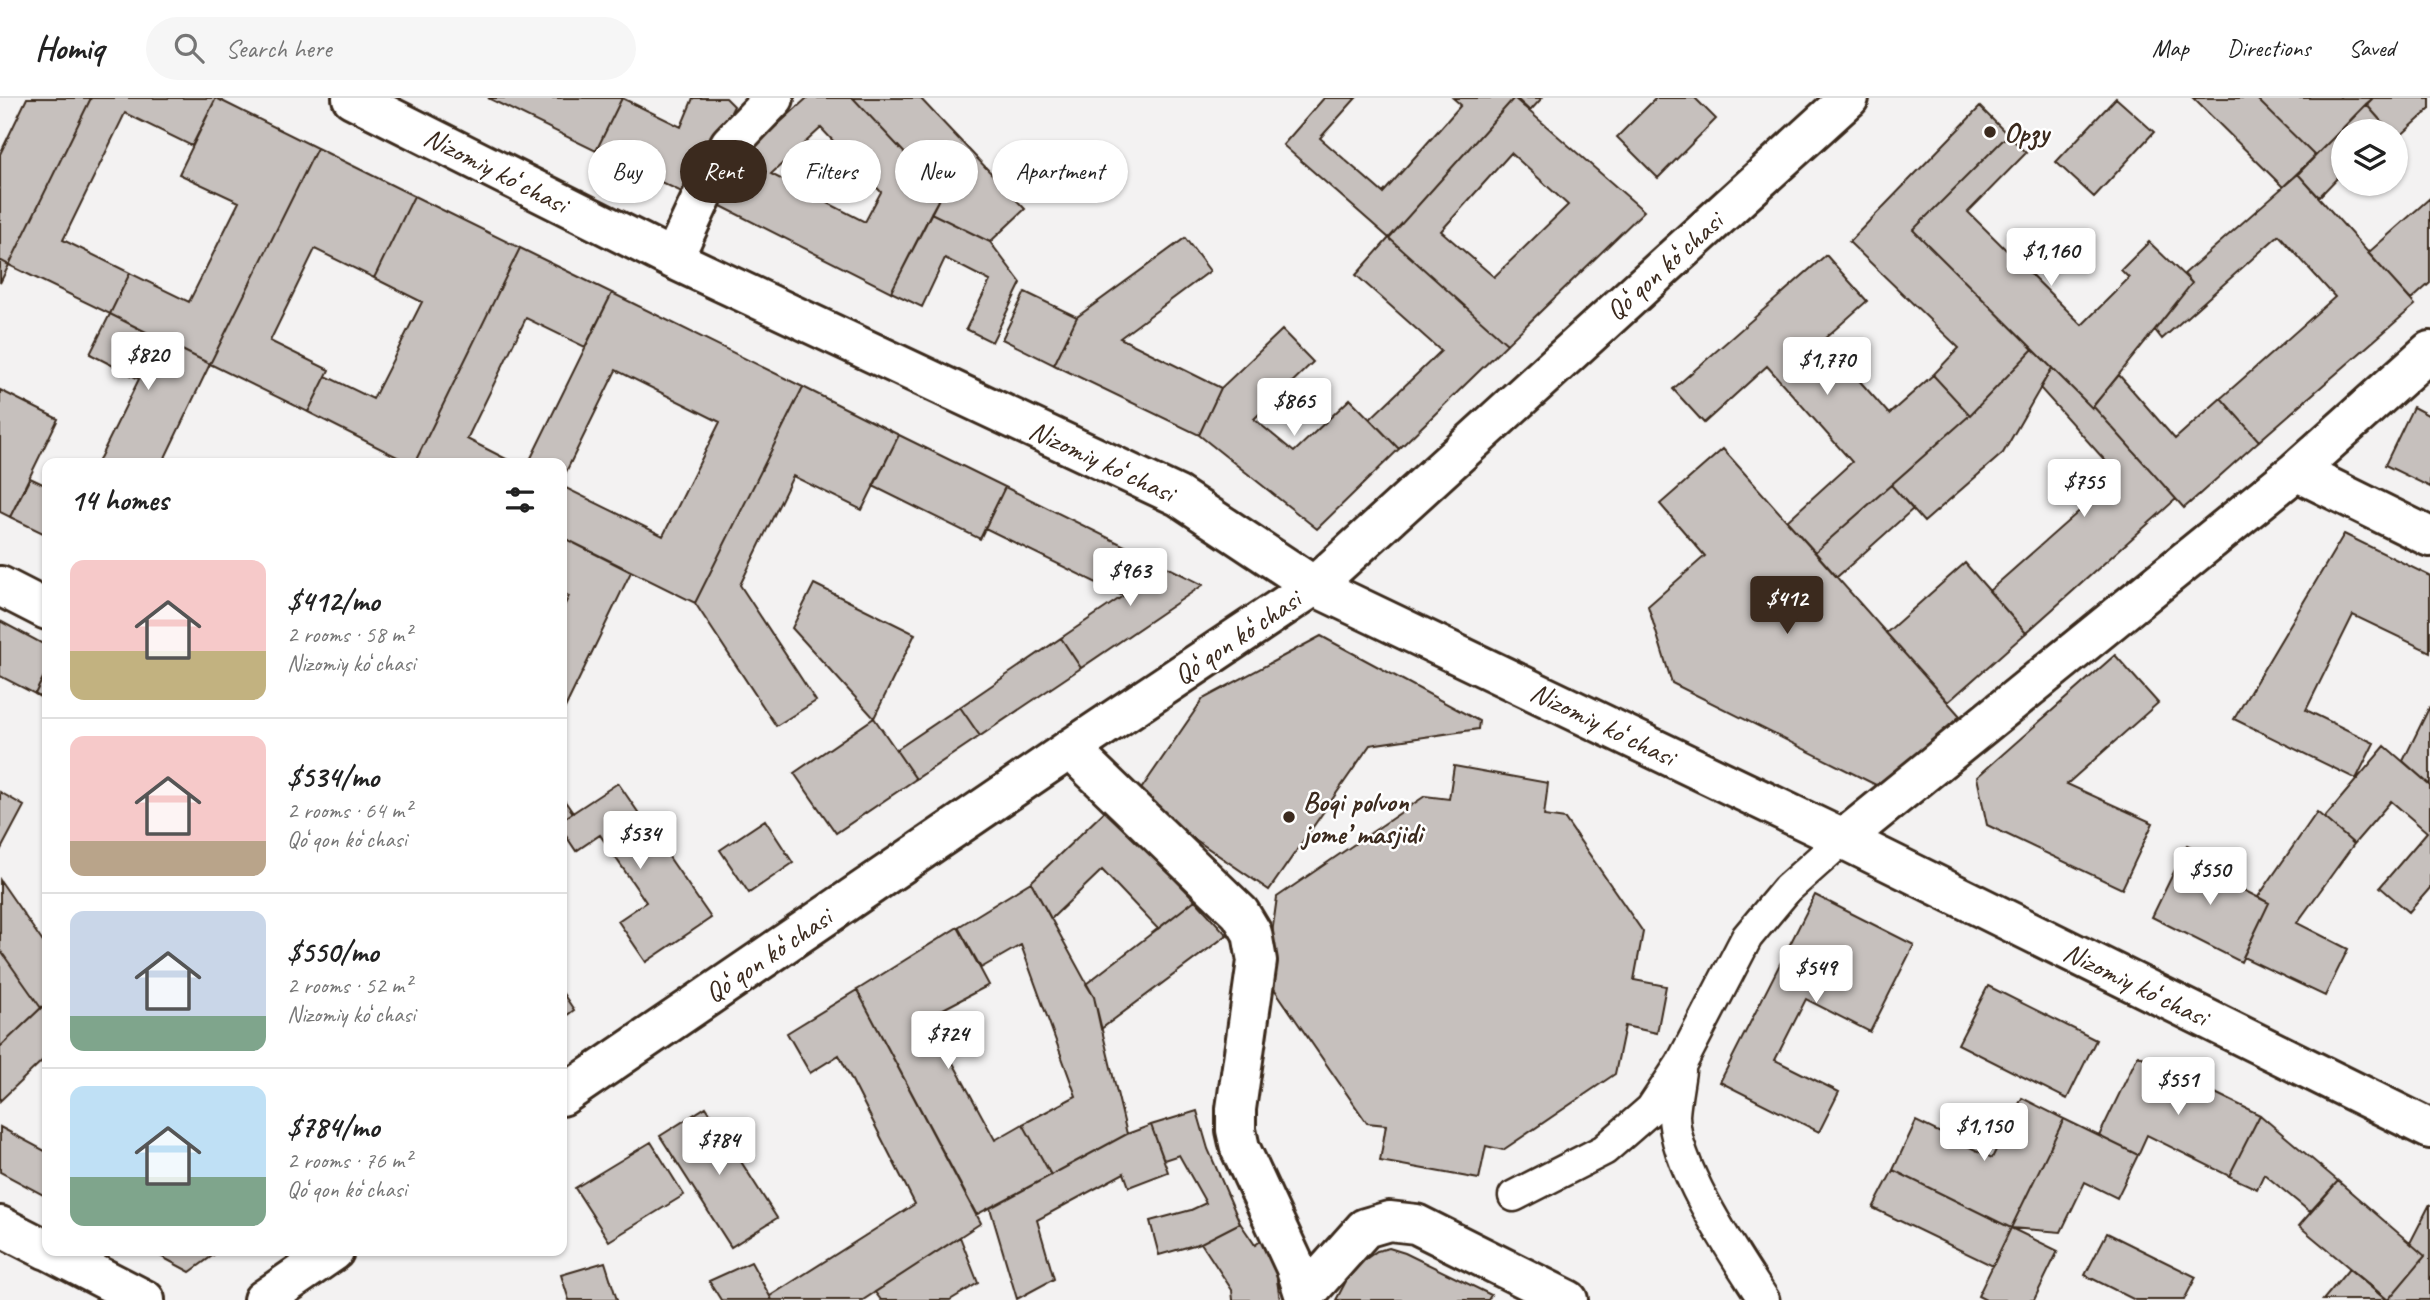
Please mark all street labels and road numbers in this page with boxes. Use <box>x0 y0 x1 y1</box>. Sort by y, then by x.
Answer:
street label: Nizomiy koʻchasi <box>418 119 577 223</box>
street label: Qoʻqon koʻchasi <box>1598 202 1733 328</box>
street label: Nizomiy koʻchasi <box>1024 412 1184 511</box>
street label: Qoʻqon koʻchasi <box>1167 580 1310 692</box>
street label: Nizomiy koʻchasi <box>1525 674 1684 776</box>
street label: Qoʻqon koʻchasi <box>698 898 841 1010</box>
street label: Nizomiy koʻchasi <box>2058 934 2217 1036</box>

